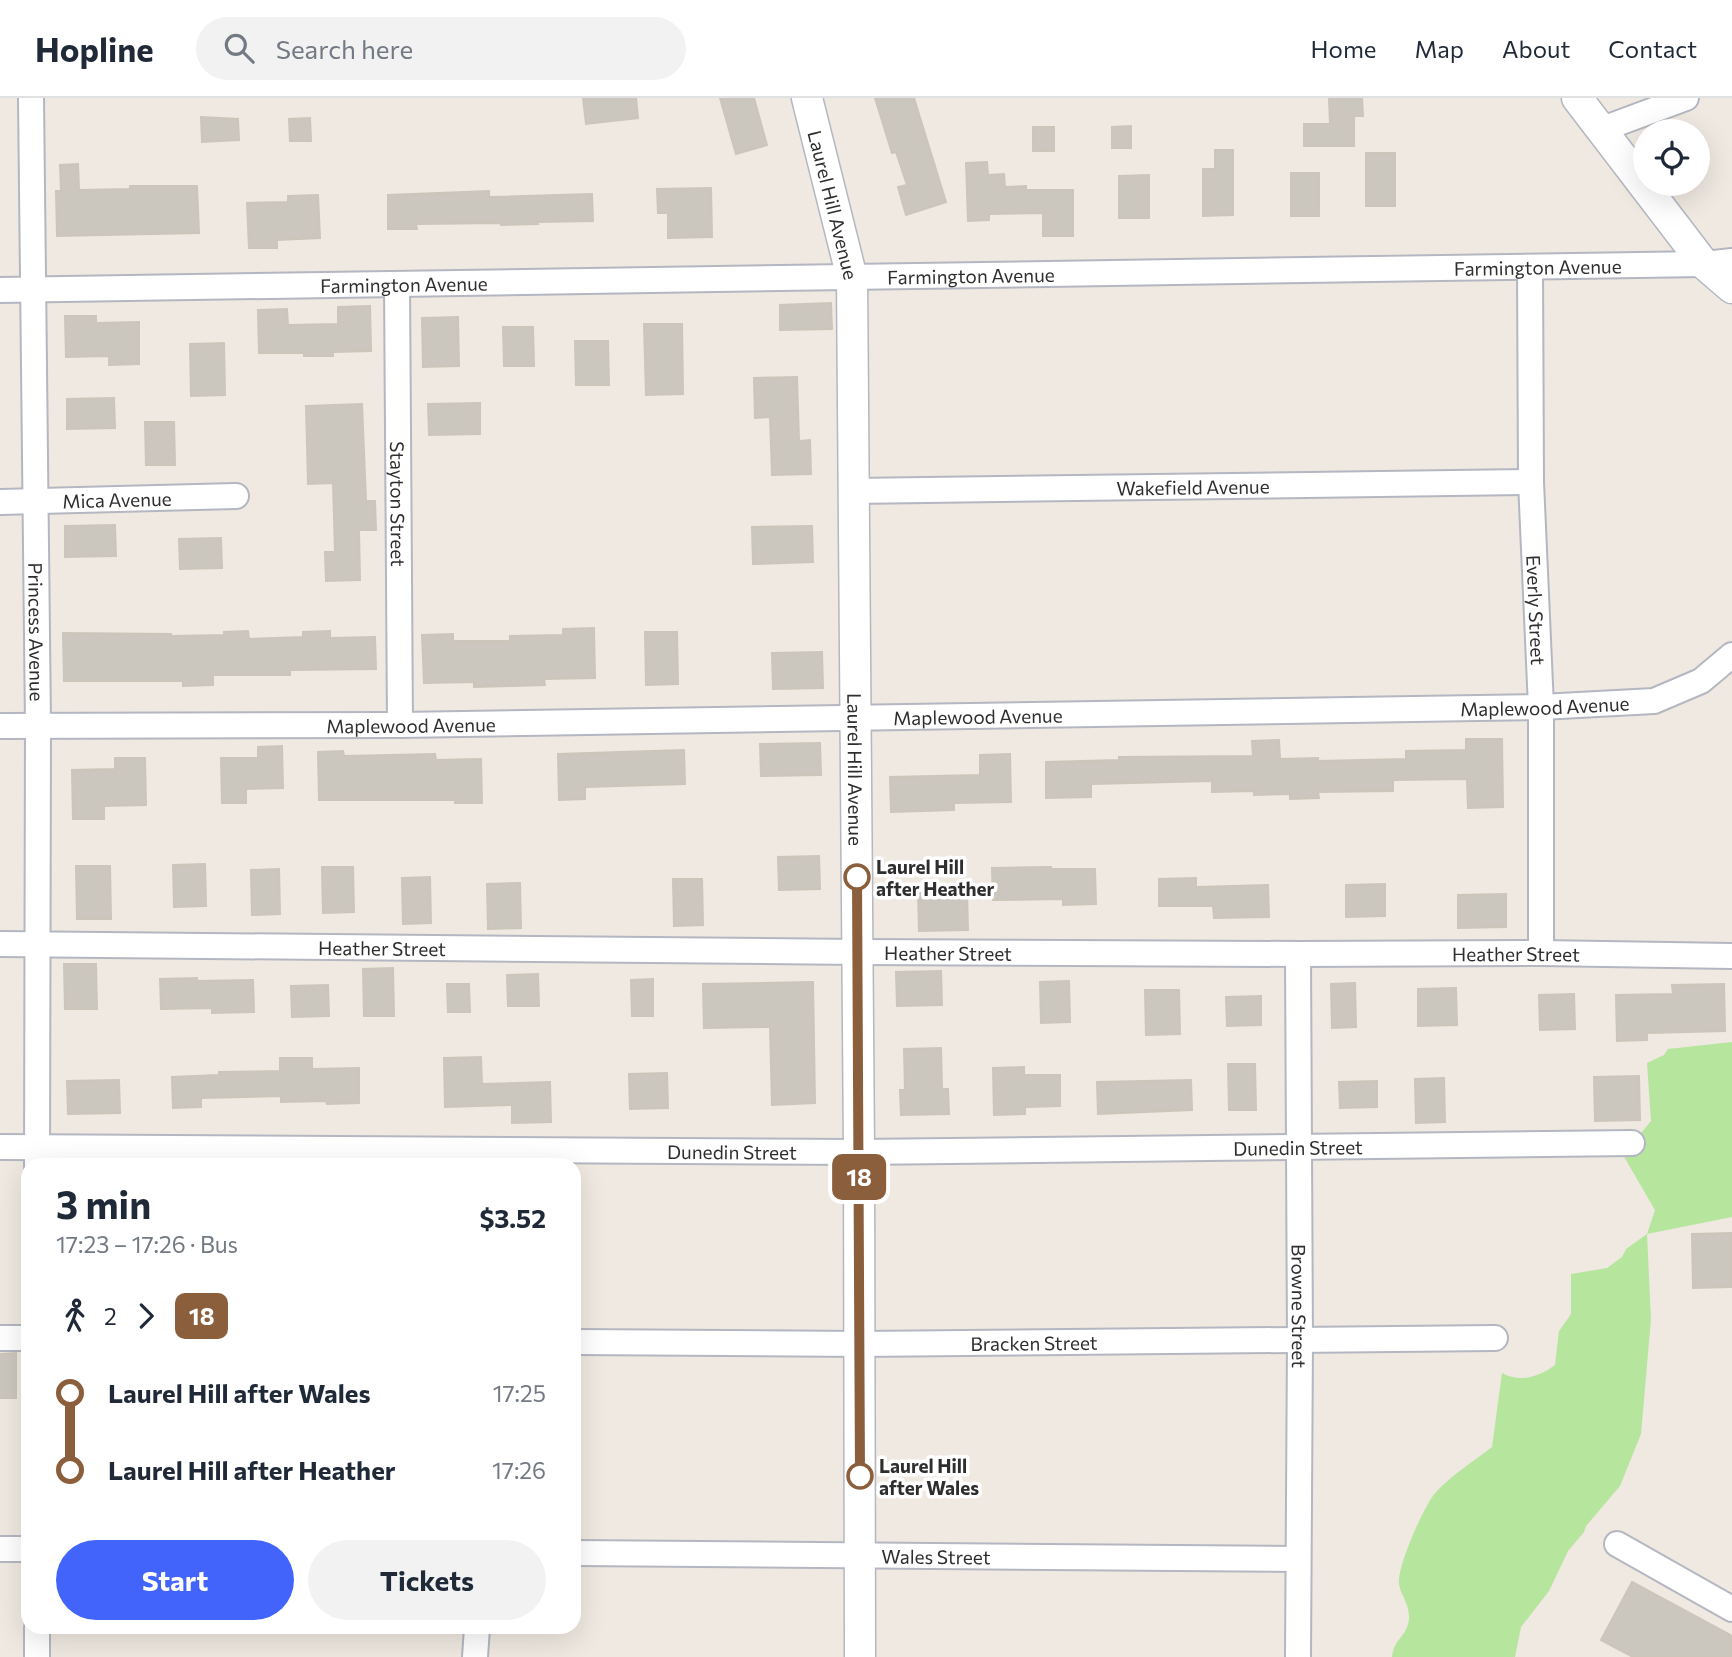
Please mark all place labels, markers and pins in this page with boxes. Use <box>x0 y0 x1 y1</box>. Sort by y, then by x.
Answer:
place label: Laurel Hill after Heather <box>876 855 995 900</box>
marker: Laurel Hill after Heather <box>844 864 870 890</box>
place label: Laurel Hill after Wales <box>879 1454 979 1499</box>
marker: Laurel Hill after Wales <box>847 1463 873 1489</box>

